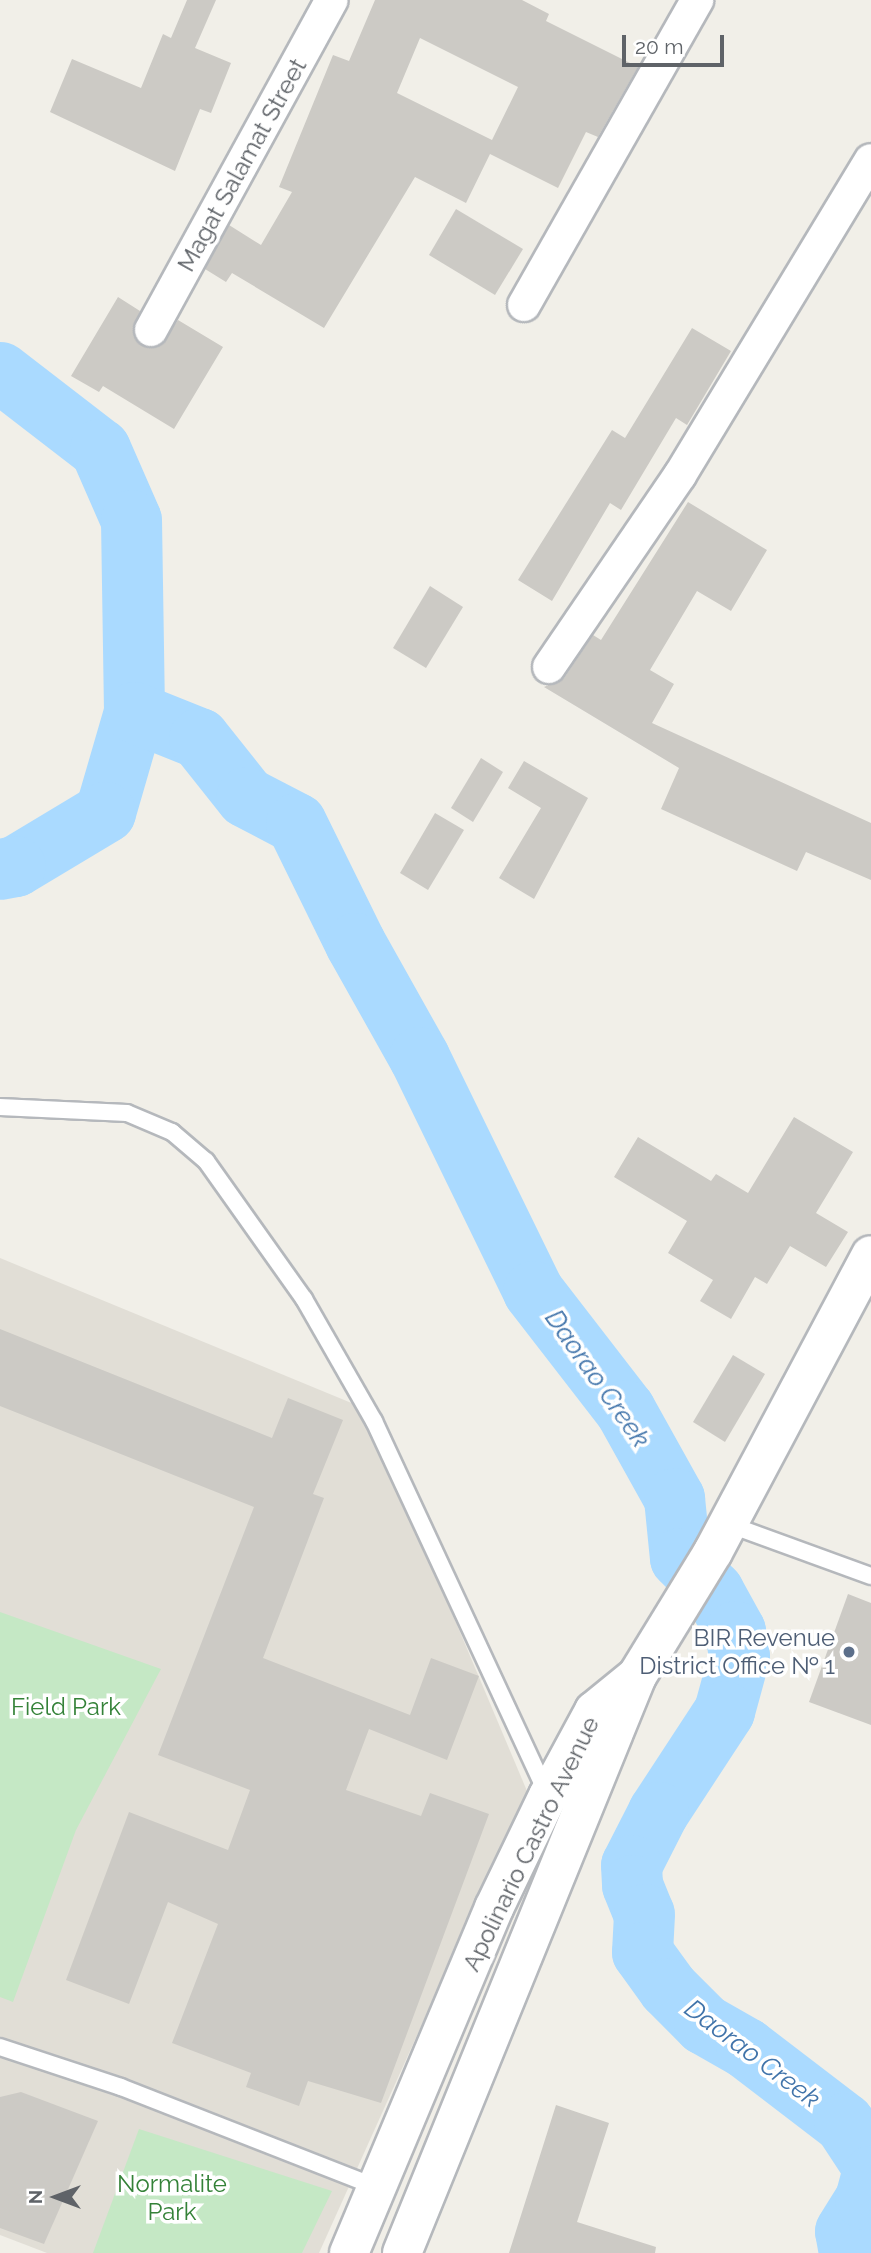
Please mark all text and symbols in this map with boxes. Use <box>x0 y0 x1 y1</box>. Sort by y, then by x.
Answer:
scale bar <box>626 21 728 65</box>
text: 20 m <box>635 34 683 59</box>
street label: Magat Salamat Street <box>171 54 313 276</box>
water label: Daorao Creek <box>538 1304 656 1454</box>
place label: BIR Revenue District Office № 1 <box>639 1624 835 1680</box>
marker: BIR Revenue District Office № 1 <box>841 1644 857 1660</box>
park label: Field Park <box>11 1693 121 1721</box>
street label: Apolinario Castro Avenue <box>457 1712 605 1976</box>
water label: Daorao Creek <box>678 1993 826 2115</box>
north arrow <box>21 2162 91 2232</box>
park label: Normalite Park <box>117 2170 227 2226</box>
text: N <box>24 2190 46 2204</box>

